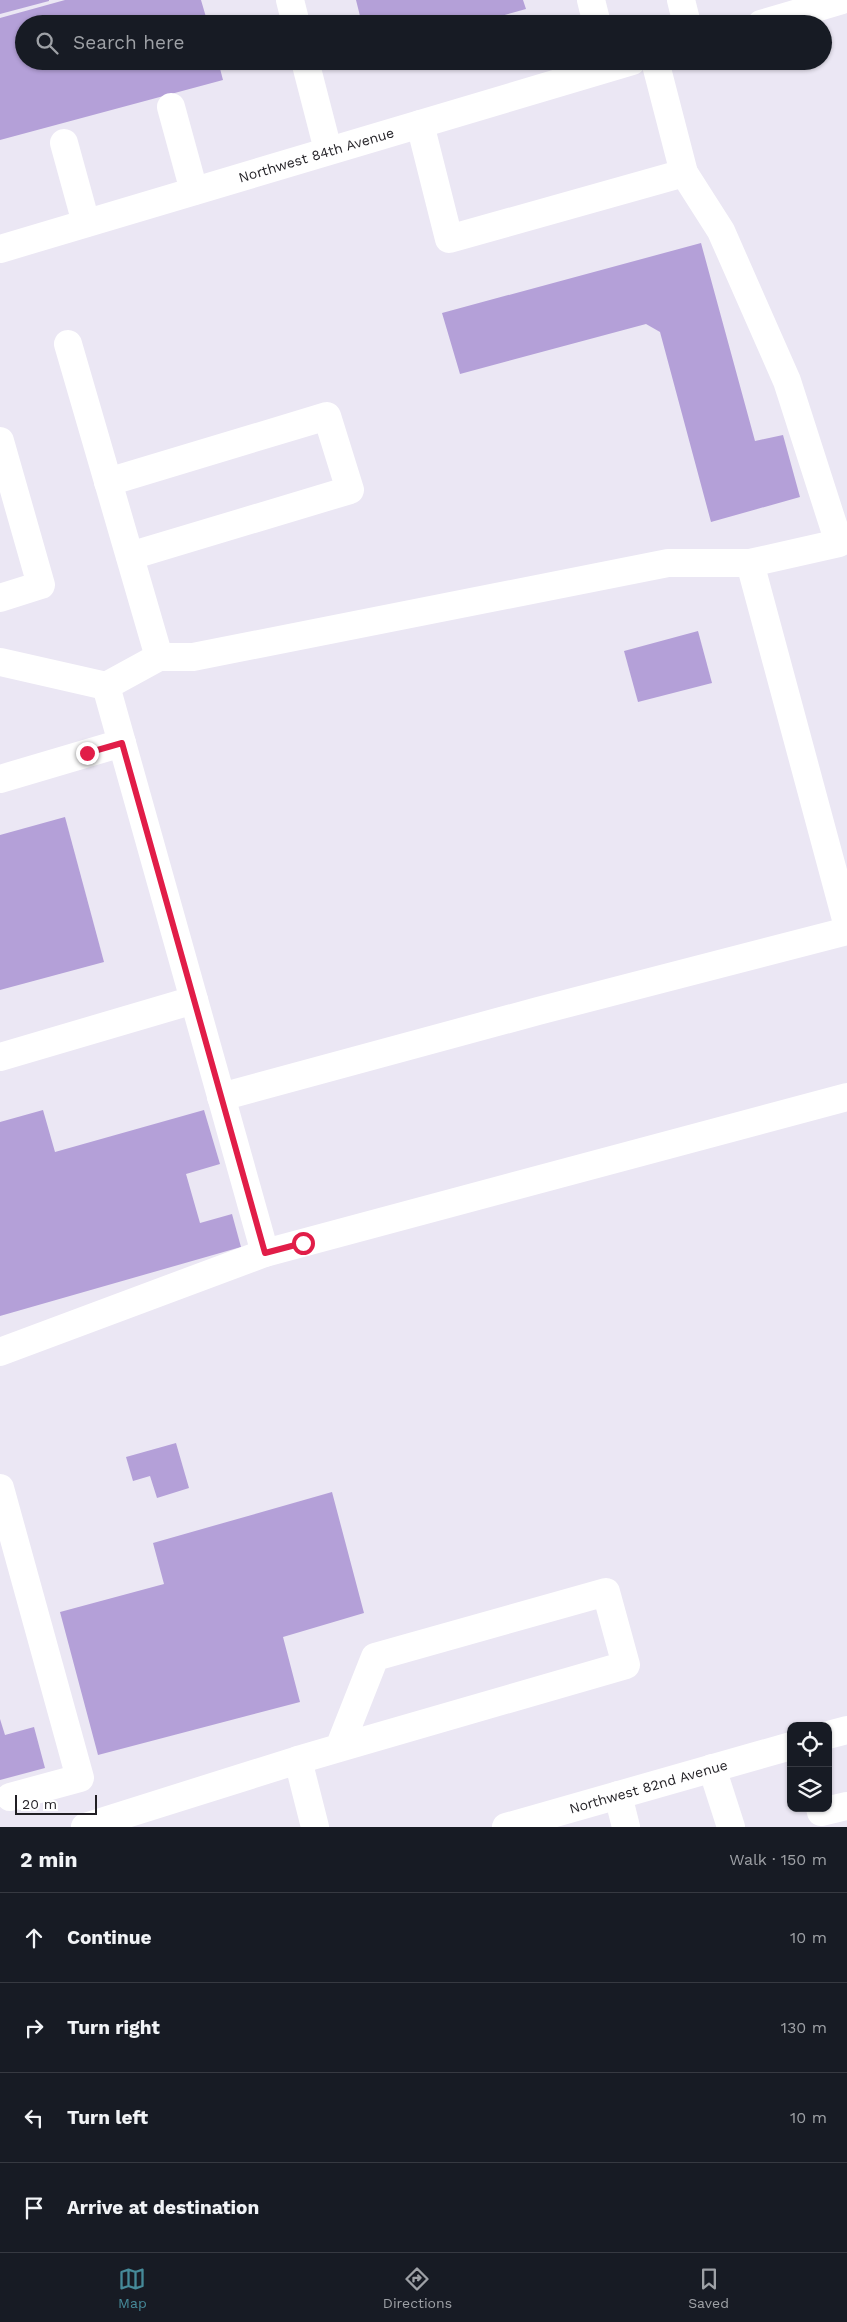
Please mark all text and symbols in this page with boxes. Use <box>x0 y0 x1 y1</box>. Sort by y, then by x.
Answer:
search box <box>15 15 832 70</box>
icon: search <box>33 29 61 57</box>
text: Search here <box>73 31 184 54</box>
street label: Northwest 84th Avenue <box>237 124 396 186</box>
route end <box>76 742 99 765</box>
route start <box>292 1232 315 1255</box>
map controls <box>787 1722 832 1812</box>
button: locate <box>787 1722 832 1767</box>
street label: Northwest 82nd Avenue <box>567 1756 729 1817</box>
button: layers <box>787 1767 832 1812</box>
scale bar <box>15 1792 98 1815</box>
text: 20 m <box>22 1796 57 1812</box>
text: 2 min <box>20 1847 77 1872</box>
text: Walk · 150 m <box>729 1850 827 1869</box>
icon: ahead <box>20 1924 48 1952</box>
text: Continue <box>67 1926 151 1949</box>
text: 10 m <box>790 1928 827 1947</box>
icon: right <box>20 2014 48 2042</box>
text: Turn right <box>67 2016 160 2039</box>
text: 130 m <box>781 2018 827 2037</box>
icon: left <box>20 2104 48 2132</box>
text: Turn left <box>67 2106 148 2129</box>
text: 10 m <box>790 2108 827 2127</box>
icon: arrive <box>20 2194 48 2222</box>
text: Arrive at destination <box>67 2196 259 2219</box>
tab: Map <box>118 2265 147 2311</box>
tab: Directions <box>383 2265 452 2311</box>
tab: Saved <box>688 2265 729 2311</box>

